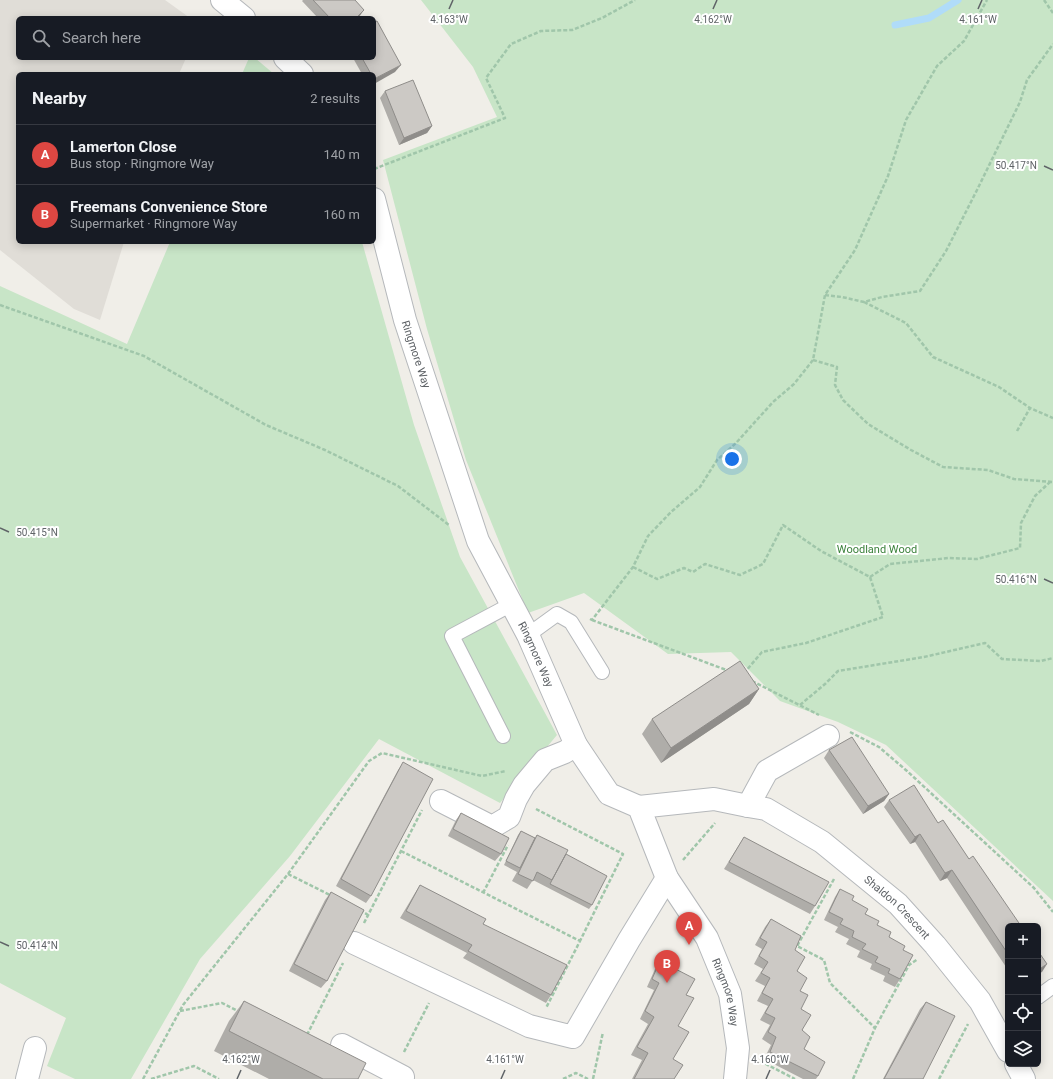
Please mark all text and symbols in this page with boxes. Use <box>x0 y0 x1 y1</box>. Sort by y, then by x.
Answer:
text: 4.163°W <box>430 14 468 25</box>
text: 4.162°W <box>694 14 732 25</box>
text: 4.161°W <box>959 14 997 25</box>
search box <box>16 16 376 60</box>
icon: search <box>30 27 52 49</box>
text: Search here <box>62 29 141 47</box>
text: Nearby <box>32 88 87 108</box>
text: 2 results <box>310 91 360 106</box>
text: Lamerton Close <box>70 138 177 156</box>
text: A <box>41 147 49 162</box>
text: 140 m <box>323 147 360 162</box>
text: Bus stop · Ringmore Way <box>70 156 214 171</box>
text: 50.417°N <box>995 160 1037 171</box>
text: Freemans Convenience Store <box>70 198 267 216</box>
text: B <box>41 207 49 222</box>
text: 160 m <box>323 207 360 222</box>
text: Supermarket · Ringmore Way <box>70 216 237 231</box>
street label: Ringmore Way <box>399 319 434 391</box>
your location <box>722 449 742 469</box>
text: 50.415°N <box>16 527 58 538</box>
park label: Woodland Wood <box>837 543 917 556</box>
text: 50.416°N <box>995 574 1037 585</box>
street label: Ringmore Way <box>515 619 557 690</box>
street label: Shaldon Crescent <box>862 873 933 942</box>
pin: A <box>676 912 702 945</box>
map controls <box>1005 923 1041 1067</box>
button: + <box>1005 923 1041 959</box>
text: 50.414°N <box>16 940 58 951</box>
pin: B <box>654 950 680 983</box>
street label: Ringmore Way <box>709 956 741 1028</box>
button: − <box>1005 959 1041 995</box>
button: locate <box>1005 995 1041 1031</box>
button: layers <box>1005 1031 1041 1067</box>
text: 4.162°W <box>222 1054 260 1065</box>
text: 4.161°W <box>486 1054 524 1065</box>
text: 4.160°W <box>751 1054 789 1065</box>

